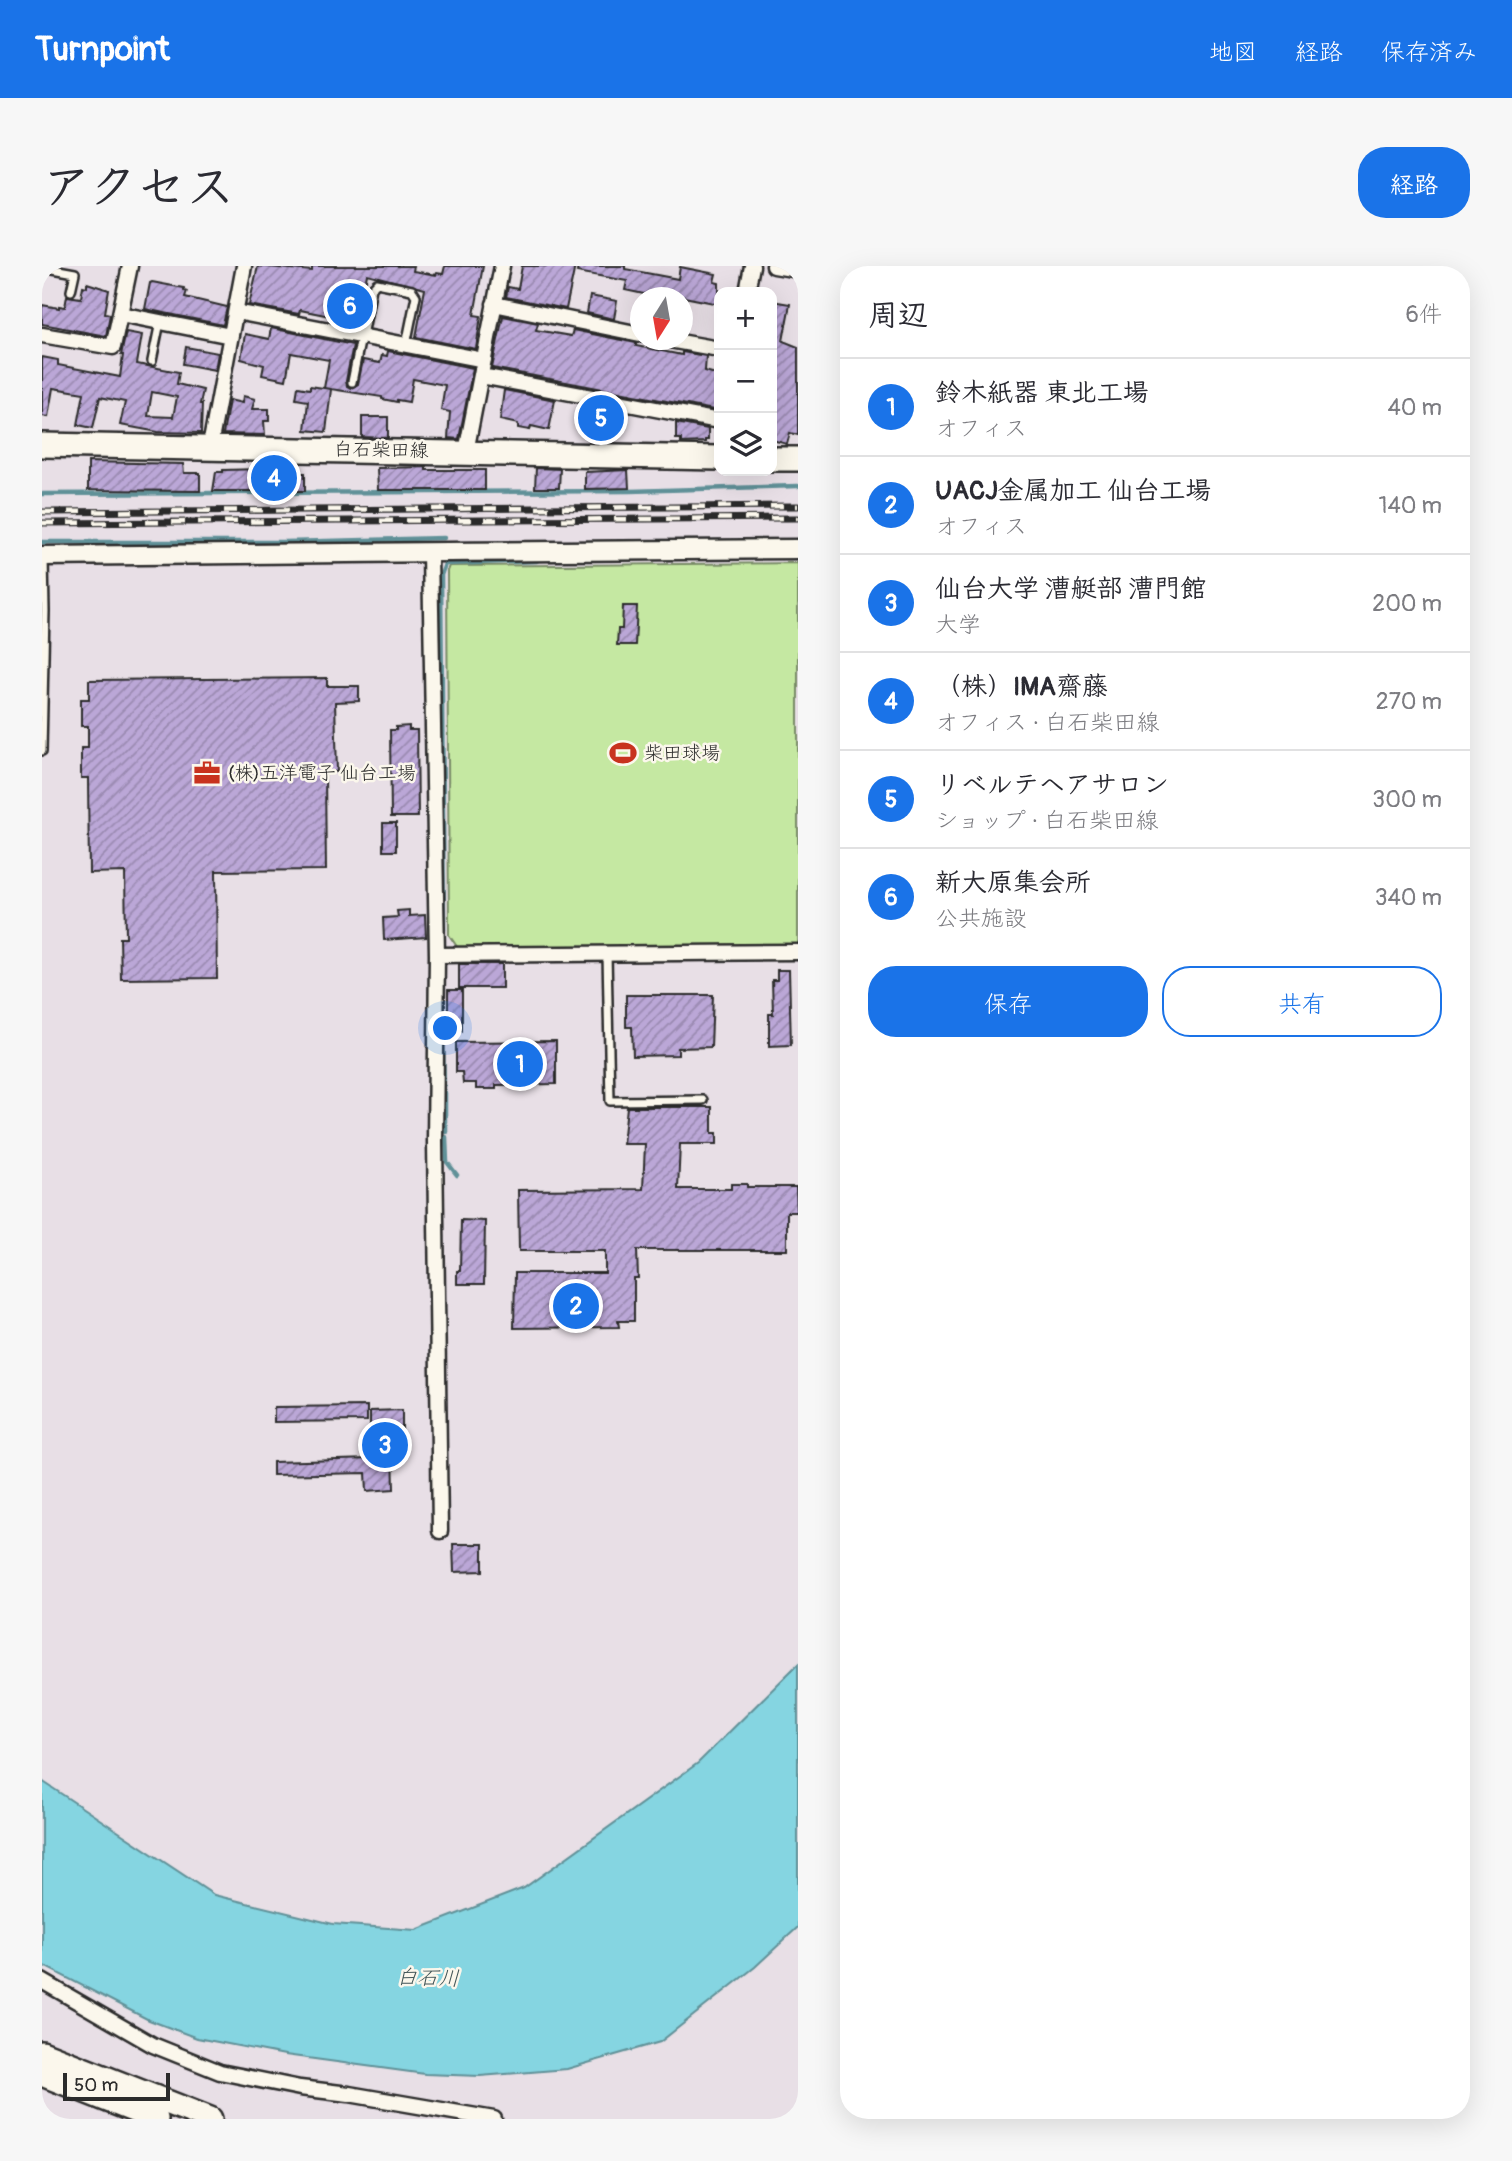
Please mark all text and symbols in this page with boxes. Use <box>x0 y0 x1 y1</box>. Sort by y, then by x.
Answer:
text: Turnpoint <box>35 29 170 70</box>
text: 地図 <box>1209 38 1257 67</box>
text: 経路 <box>1295 38 1343 67</box>
text: 保存済み <box>1381 38 1477 67</box>
button: 経路 <box>1358 147 1470 218</box>
text: アクセス <box>42 157 235 218</box>
pin: 6 <box>327 280 373 332</box>
north arrow <box>630 287 693 350</box>
map controls <box>714 287 777 476</box>
button: + <box>714 287 777 350</box>
text: 周辺 <box>868 297 928 334</box>
text: 6件 <box>1406 300 1442 329</box>
button: − <box>714 350 777 413</box>
text: 鈴木紙器 東北工場 <box>935 377 1149 409</box>
pin: 5 <box>578 392 624 444</box>
text: 1 <box>887 393 896 422</box>
text: 40 m <box>1388 393 1442 422</box>
button: layers <box>714 413 777 476</box>
text: オフィス <box>935 414 1027 443</box>
street label: 白石柴田線 <box>333 437 429 463</box>
pin: 4 <box>251 452 297 504</box>
text: UACJ金属加工 仙台工場 <box>935 475 1211 507</box>
text: 2 <box>885 491 897 520</box>
text: 140 m <box>1379 491 1442 520</box>
text: オフィス <box>935 512 1027 541</box>
text: 仙台大学 漕艇部 漕門館 <box>935 573 1206 605</box>
text: 3 <box>885 589 897 618</box>
text: 200 m <box>1372 589 1442 618</box>
text: 大学 <box>935 610 981 639</box>
text: （株）IMA齋藤 <box>935 671 1108 703</box>
text: 4 <box>884 687 898 716</box>
text: 270 m <box>1376 687 1442 716</box>
text: オフィス · 白石柴田線 <box>935 708 1159 737</box>
sports icon: 柴田球場 <box>608 738 638 768</box>
place label: 柴田球場 <box>644 741 720 765</box>
office icon: (株)五洋電子 仙台工場 <box>192 758 222 788</box>
place label: (株)五洋電子 仙台工場 <box>228 761 416 785</box>
text: リベルテヘアサロン <box>935 769 1169 801</box>
text: 5 <box>885 785 897 814</box>
text: 300 m <box>1372 785 1442 814</box>
text: ショップ · 白石柴田線 <box>935 806 1159 835</box>
text: 新大原集会所 <box>935 867 1091 899</box>
text: 6 <box>884 883 898 912</box>
text: 340 m <box>1375 883 1442 912</box>
text: 公共施設 <box>935 904 1027 933</box>
button: 保存 <box>868 966 1148 1037</box>
button: 共有 <box>1162 966 1442 1037</box>
your location <box>428 1011 462 1045</box>
pin: 1 <box>497 1038 543 1090</box>
pin: 2 <box>553 1280 599 1332</box>
pin: 3 <box>362 1419 408 1471</box>
water label: 白石川 <box>396 1963 460 1993</box>
scale bar <box>63 2070 170 2102</box>
text: 50 m <box>74 2073 118 2097</box>

